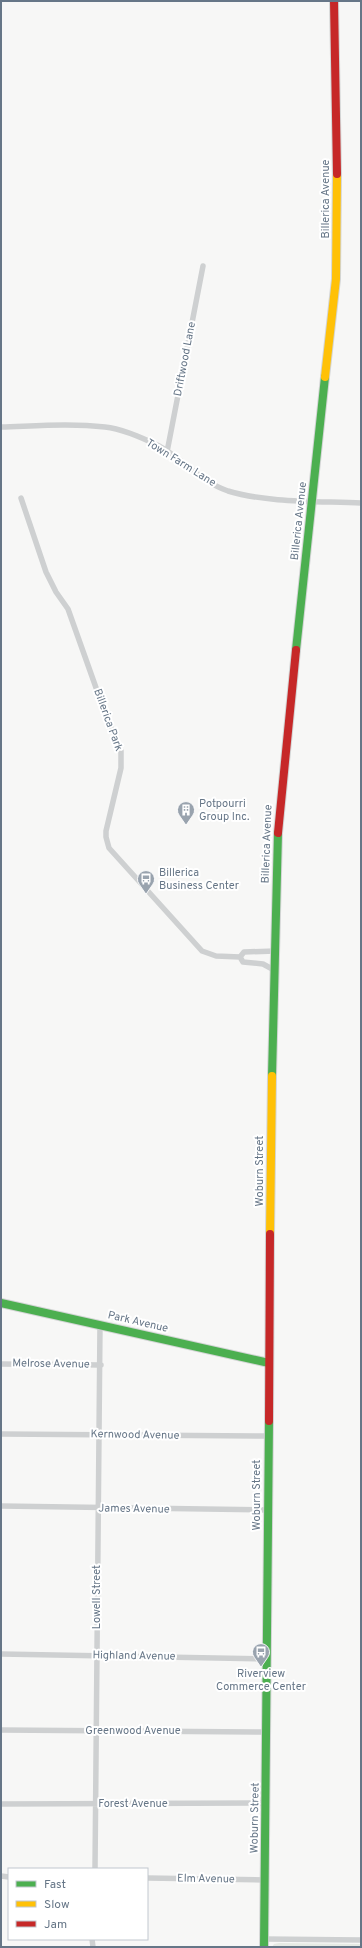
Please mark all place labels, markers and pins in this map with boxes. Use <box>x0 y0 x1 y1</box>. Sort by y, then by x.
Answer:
place label: Potpourri Group Inc. <box>199 797 249 824</box>
building icon: Potpourri Group Inc. <box>176 800 196 825</box>
place label: Billerica Business Center <box>159 866 240 893</box>
bus stop icon: Billerica Business Center <box>136 869 156 894</box>
bus stop icon: Riverview Commerce Center <box>251 1642 271 1667</box>
place label: Riverview Commerce Center <box>216 1667 307 1694</box>

